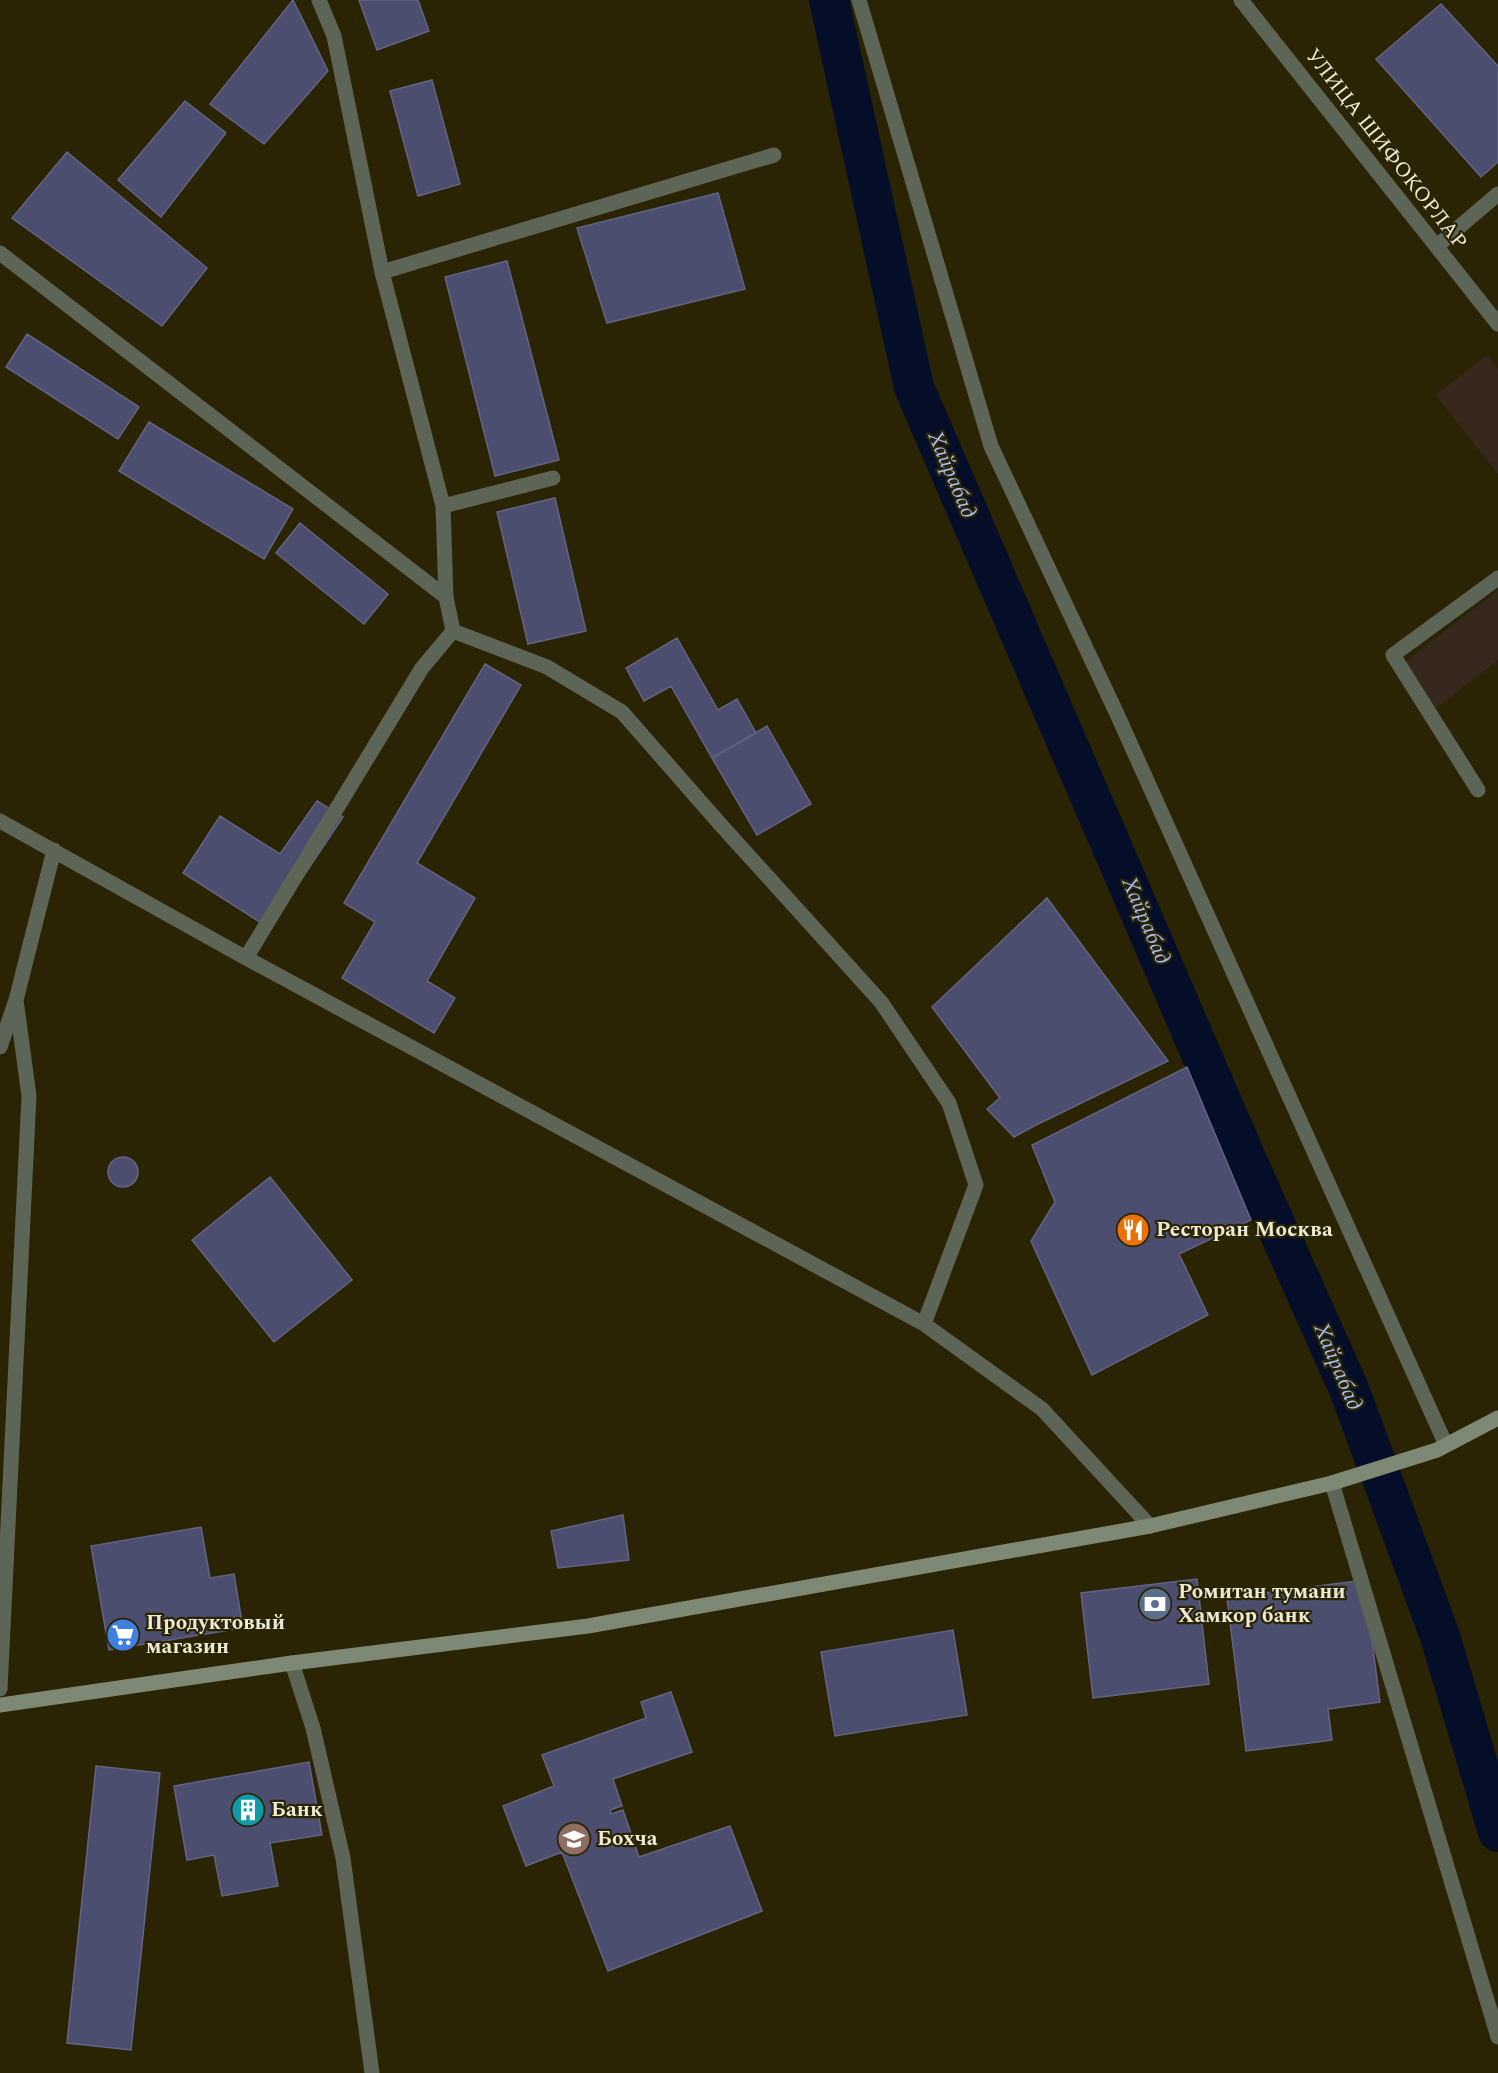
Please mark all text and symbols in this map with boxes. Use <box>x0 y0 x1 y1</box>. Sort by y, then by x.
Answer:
street label: УЛИЦА ШИФОКОРЛАР <box>1297 42 1475 256</box>
water label: Хайрабад <box>918 425 985 524</box>
water label: Хайрабад <box>1112 871 1179 970</box>
restaurant icon: Ресторан Москва <box>1115 1212 1151 1248</box>
place label: Ресторан Москва <box>1156 1214 1333 1246</box>
water label: Хайрабад <box>1304 1317 1371 1416</box>
place label: Ромитан тумани Хамкор банк <box>1178 1576 1346 1632</box>
bank icon: Ромитан тумани Хамкор банк <box>1137 1586 1173 1622</box>
place label: Продуктовый магазин <box>146 1607 285 1663</box>
supermarket icon: Продуктовый магазин <box>105 1617 141 1653</box>
building icon: Банк <box>230 1792 266 1828</box>
place label: Банк <box>271 1794 323 1826</box>
school or university icon: Бохча <box>556 1821 592 1857</box>
place label: Бохча <box>597 1823 658 1855</box>

